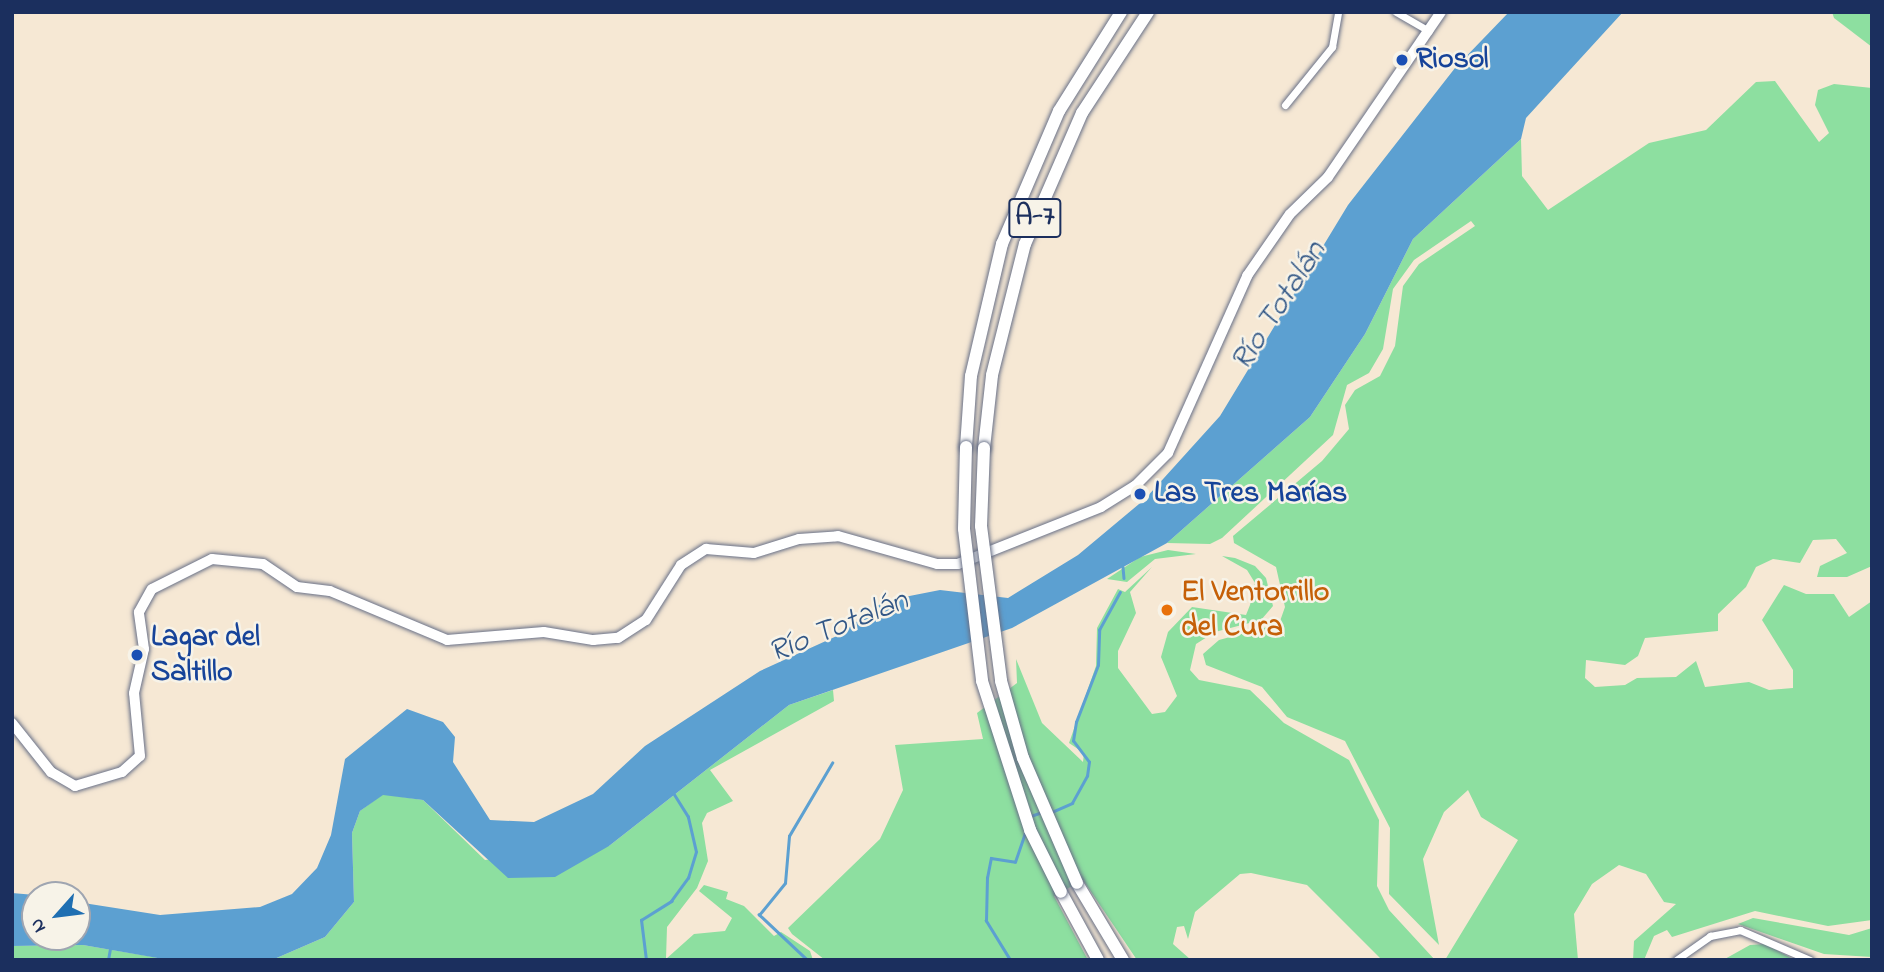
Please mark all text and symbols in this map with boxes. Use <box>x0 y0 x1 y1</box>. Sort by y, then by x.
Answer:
place label: Riosol <box>1416 42 1489 78</box>
marker: Riosol <box>1394 52 1410 68</box>
road number: A-7 <box>1007 194 1063 242</box>
water label: Río Totalán <box>1224 235 1336 379</box>
place label: Las Tres Marías <box>1154 476 1347 512</box>
marker: Las Tres Marías <box>1132 486 1148 502</box>
place label: El Ventorrillo del Cura <box>1181 575 1329 646</box>
water label: Río Totalán <box>764 583 914 673</box>
marker: El Ventorrillo del Cura <box>1159 602 1175 618</box>
place label: Lagar del Saltillo <box>151 620 260 690</box>
marker: Lagar del Saltillo <box>129 647 145 663</box>
north arrow <box>21 881 91 951</box>
text: N <box>24 913 54 937</box>

